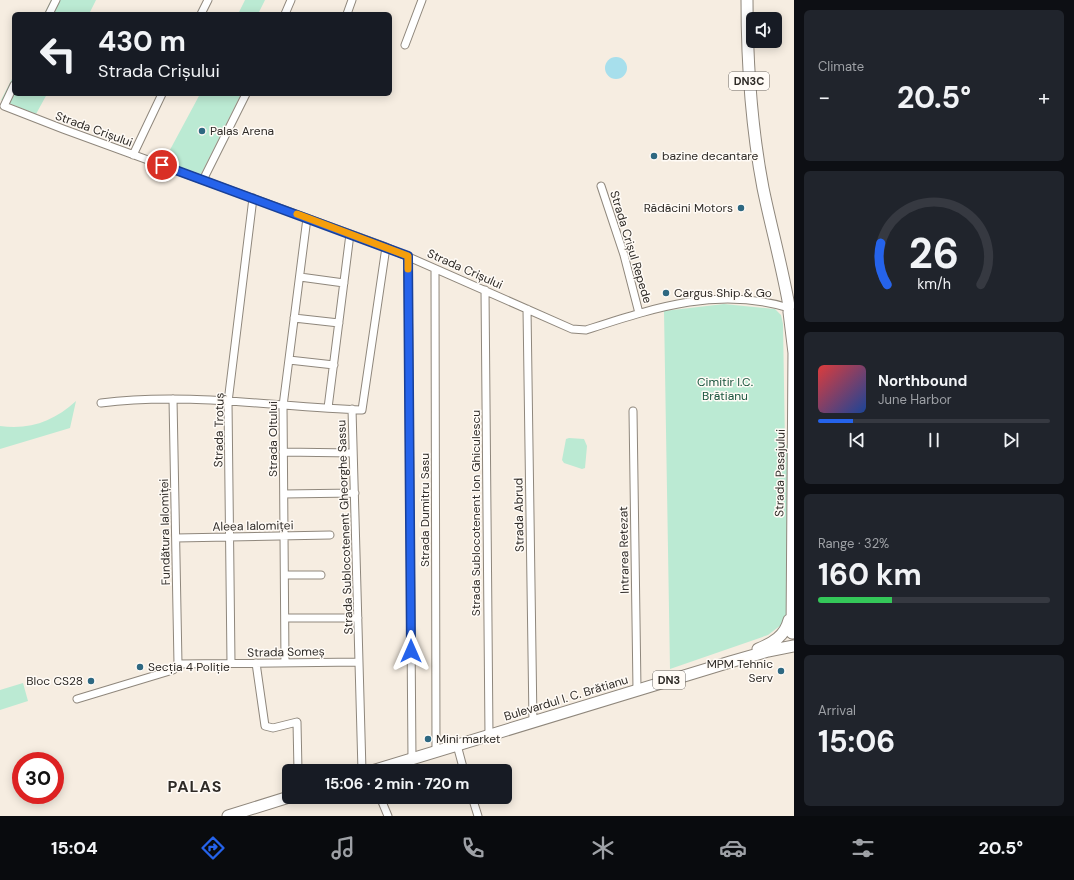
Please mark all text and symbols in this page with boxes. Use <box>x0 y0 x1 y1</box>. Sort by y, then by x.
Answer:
map controls <box>746 12 782 48</box>
button: sound <box>746 12 782 48</box>
text: 430 m <box>98 23 186 60</box>
icon: left <box>32 28 84 80</box>
text: Climate <box>818 58 864 75</box>
text: Strada Crișului <box>98 59 220 83</box>
road number: DN3C <box>729 72 769 90</box>
text: 20.5° <box>897 78 971 117</box>
text: − <box>818 83 830 112</box>
text: + <box>1038 83 1050 112</box>
street label: Strada Crișului <box>53 108 135 150</box>
place label: Palas Arena <box>210 123 274 139</box>
marker: Palas Arena <box>197 126 207 136</box>
pin <box>145 148 179 182</box>
place label: bazine decantare <box>662 148 758 164</box>
marker: bazine decantare <box>649 151 659 161</box>
icon: arrive <box>151 154 173 176</box>
street label: Strada Crișul Repede <box>606 189 656 305</box>
place label: Rădăcini Motors <box>644 200 733 216</box>
marker: Rădăcini Motors <box>736 203 746 213</box>
text: 26 <box>909 227 959 281</box>
street label: Strada Crișului <box>425 245 505 293</box>
text: km/h <box>917 274 951 292</box>
place label: Cargus Ship & Go <box>674 285 772 301</box>
marker: Cargus Ship & Go <box>661 288 671 298</box>
text: Northbound <box>878 371 967 391</box>
park label: Cimitir I.C. Brătianu <box>697 374 753 404</box>
text: June Harbor <box>878 391 952 408</box>
street label: Strada Trotuș <box>210 393 228 467</box>
street label: Strada Oltului <box>265 401 281 477</box>
street label: Strada Sublocotenent Ion Ghiculescu <box>468 410 484 616</box>
street label: Strada Sublocotenent Gheorghe Sassu <box>333 419 357 635</box>
street label: Strada Pasajului <box>771 429 789 517</box>
icon: previous <box>846 429 868 451</box>
icon: pause <box>923 429 945 451</box>
icon: next <box>1000 429 1022 451</box>
street label: Strada Dumitru Sasu <box>417 453 433 567</box>
street label: Fundătura Ialomiței <box>156 478 174 586</box>
street label: Strada Abrud <box>510 478 528 552</box>
street label: Intrarea Retezat <box>615 506 633 594</box>
street label: Aleea Ialomiței <box>212 517 294 535</box>
text: Range · 32% <box>818 535 889 552</box>
text: 160 km <box>818 555 922 594</box>
position arrow <box>390 630 432 672</box>
street label: Strada Someș <box>247 643 325 661</box>
place label: MPM Tehnic Serv <box>707 656 774 686</box>
place label: Secția 4 Poliție <box>148 659 230 675</box>
marker: Secția 4 Poliție <box>135 662 145 672</box>
marker: MPM Tehnic Serv <box>776 666 786 676</box>
street label: Bulevardul I. C. Brătianu <box>502 671 630 724</box>
road number: DN3 <box>653 671 685 689</box>
place label: Bloc CS28 <box>26 673 83 689</box>
marker: Bloc CS28 <box>86 676 96 686</box>
text: Arrival <box>818 702 856 719</box>
text: 15:06 <box>818 722 895 761</box>
place label: Mini market <box>436 731 501 747</box>
marker: Mini market <box>423 734 433 744</box>
speed limit sign: 30 <box>12 752 64 804</box>
text: 15:06 · 2 min · 720 m <box>325 774 469 794</box>
district label: PALAS <box>168 776 222 797</box>
icon: directions <box>199 834 227 862</box>
icon: music <box>329 834 357 862</box>
icon: phone <box>459 834 487 862</box>
icon: climate <box>589 834 617 862</box>
icon: car <box>719 834 747 862</box>
icon: filters <box>849 834 877 862</box>
text: 15:04 <box>51 836 98 860</box>
text: 20.5° <box>979 836 1023 860</box>

